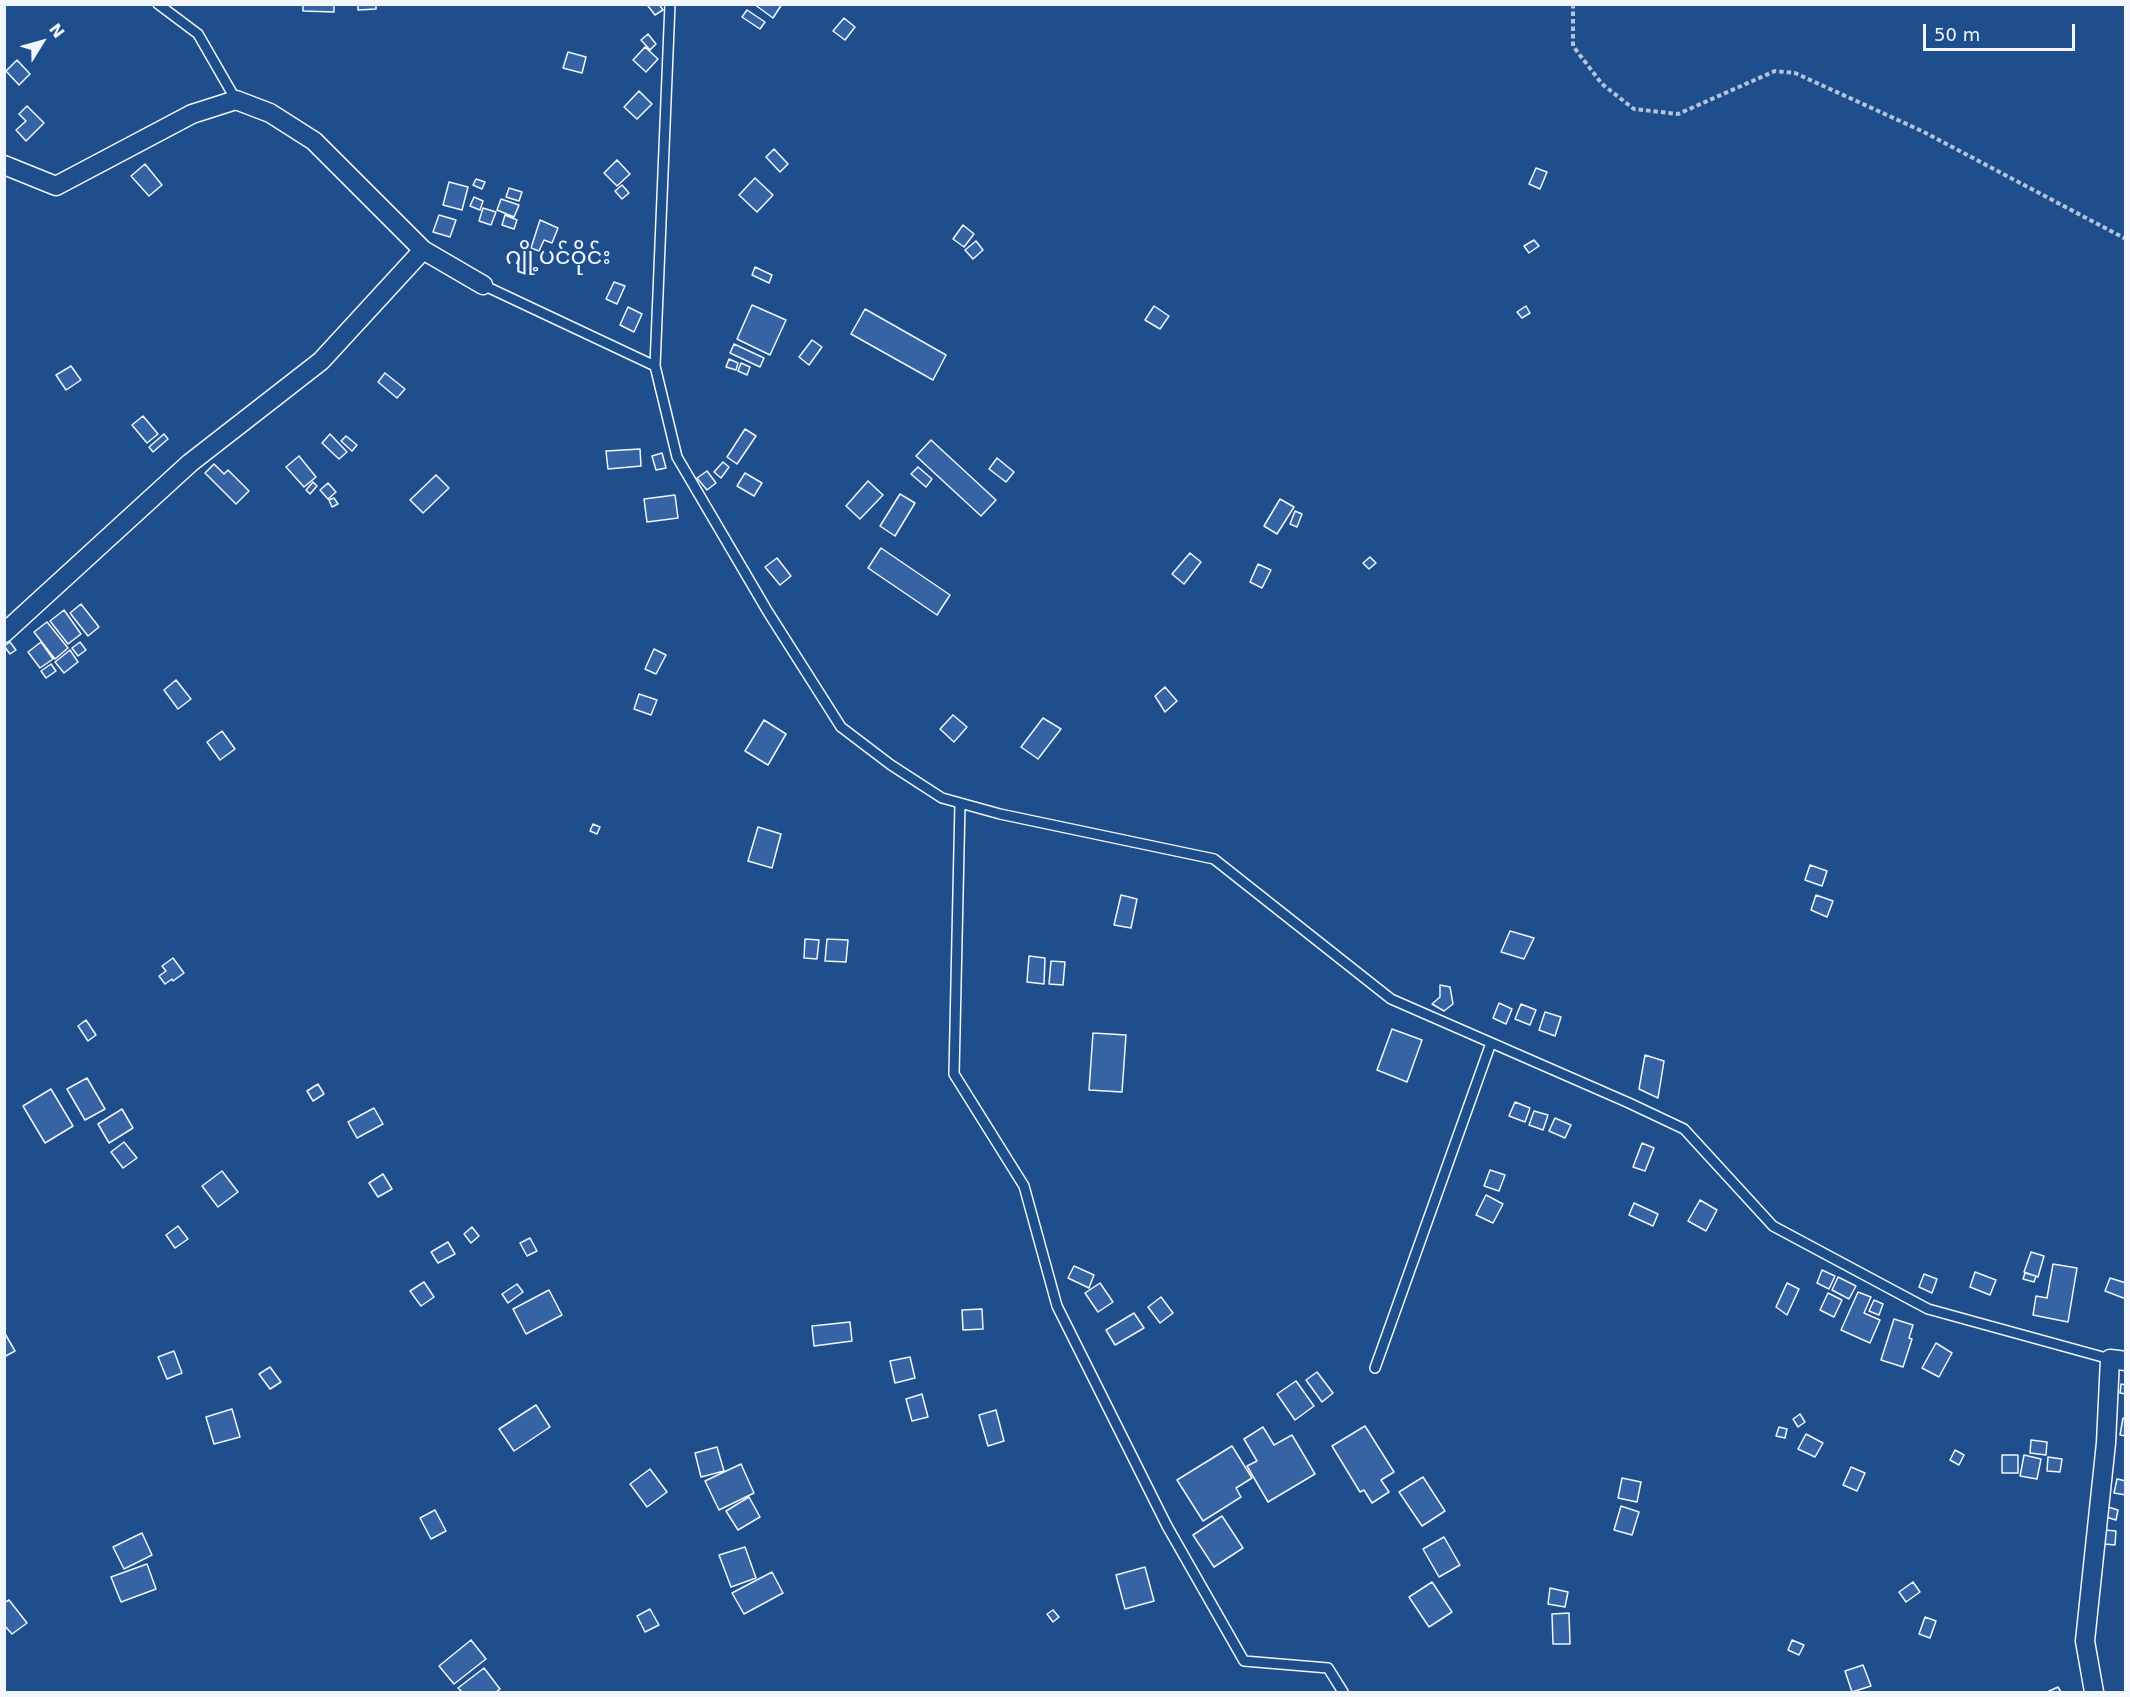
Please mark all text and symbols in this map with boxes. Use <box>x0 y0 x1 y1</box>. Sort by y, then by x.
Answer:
north arrow <box>12 12 72 72</box>
scale bar <box>1926 12 2078 50</box>
text: N <box>45 20 68 42</box>
text: 50 m <box>1934 24 1980 45</box>
district label: ဂျို့ပင်ဝိုင်း <box>505 244 611 272</box>

